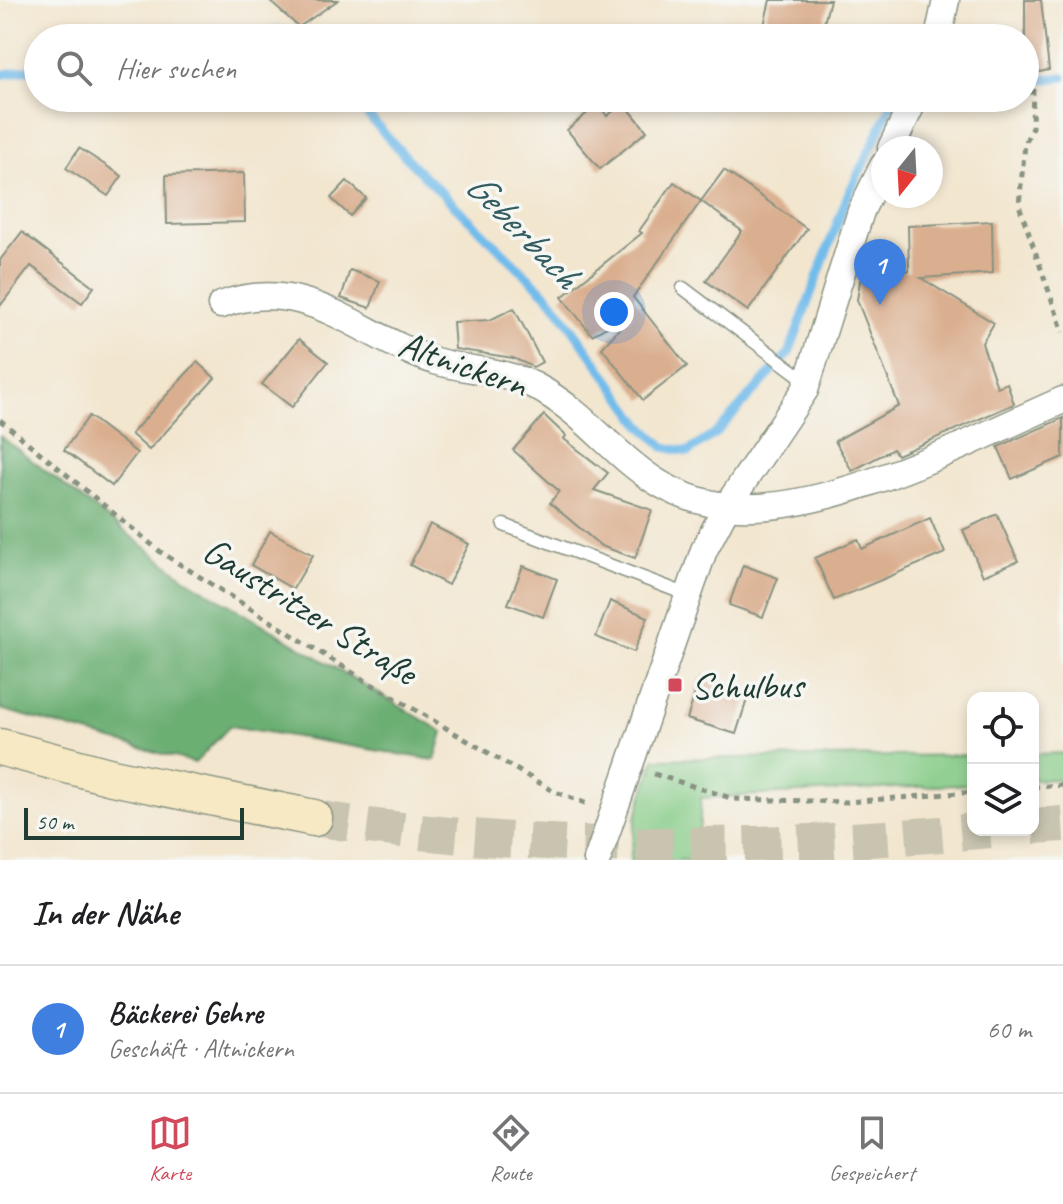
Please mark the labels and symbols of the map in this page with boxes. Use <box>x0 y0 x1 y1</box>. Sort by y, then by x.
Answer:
north arrow <box>871 136 943 208</box>
water label: Geberbach <box>455 161 593 301</box>
pin: 1 <box>854 239 906 305</box>
your location <box>594 292 634 332</box>
street label: Altnickern <box>393 320 535 408</box>
street label: Gaustritzer Straße <box>194 527 428 697</box>
place label: Schulbus <box>691 662 807 709</box>
marker: Schulbus <box>666 676 684 694</box>
scale bar <box>24 804 244 840</box>

